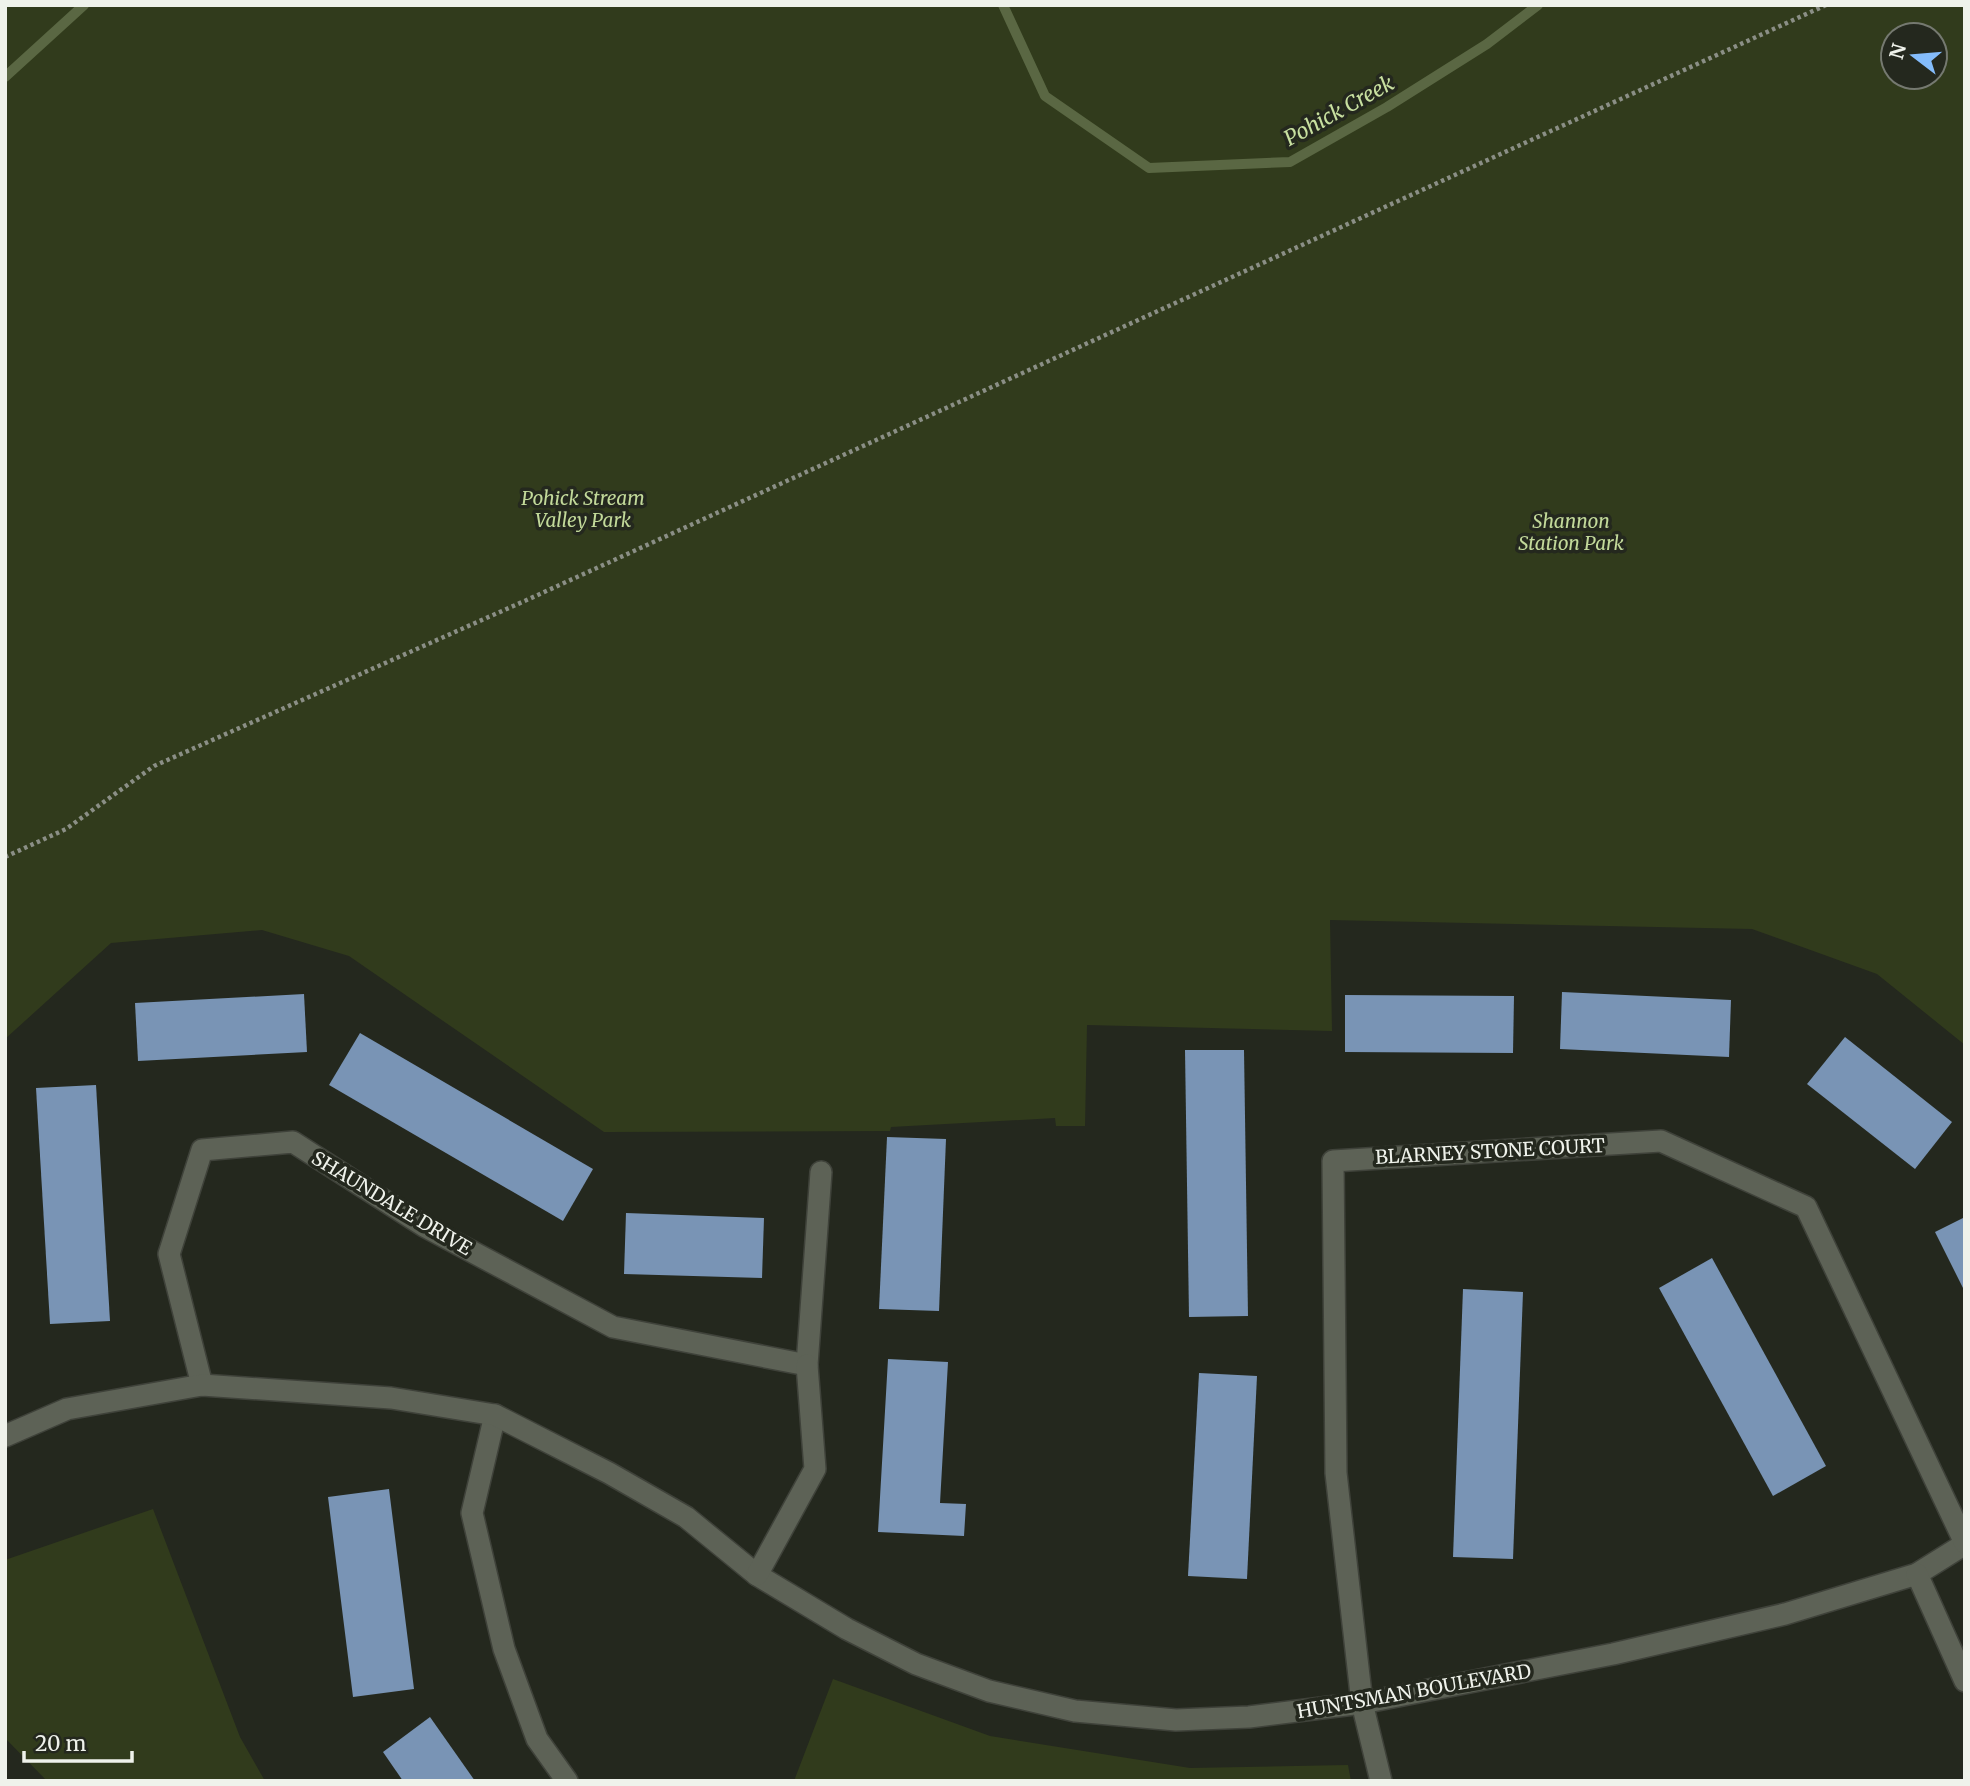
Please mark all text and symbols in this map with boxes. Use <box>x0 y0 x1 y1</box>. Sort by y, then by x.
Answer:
north arrow <box>1879 21 1949 91</box>
text: N <box>1884 41 1911 62</box>
water label: Pohick Creek <box>1279 69 1399 152</box>
park label: Pohick Stream Valley Park <box>521 486 645 532</box>
park label: Shannon Station Park <box>1518 509 1624 555</box>
street label: BLARNEY STONE COURT <box>1374 1133 1606 1169</box>
street label: SHAUNDALE DRIVE <box>308 1146 476 1260</box>
street label: HUNTSMAN BOULEVARD <box>1295 1659 1533 1723</box>
scale bar <box>24 1720 133 1764</box>
text: 20 m <box>35 1730 87 1757</box>

